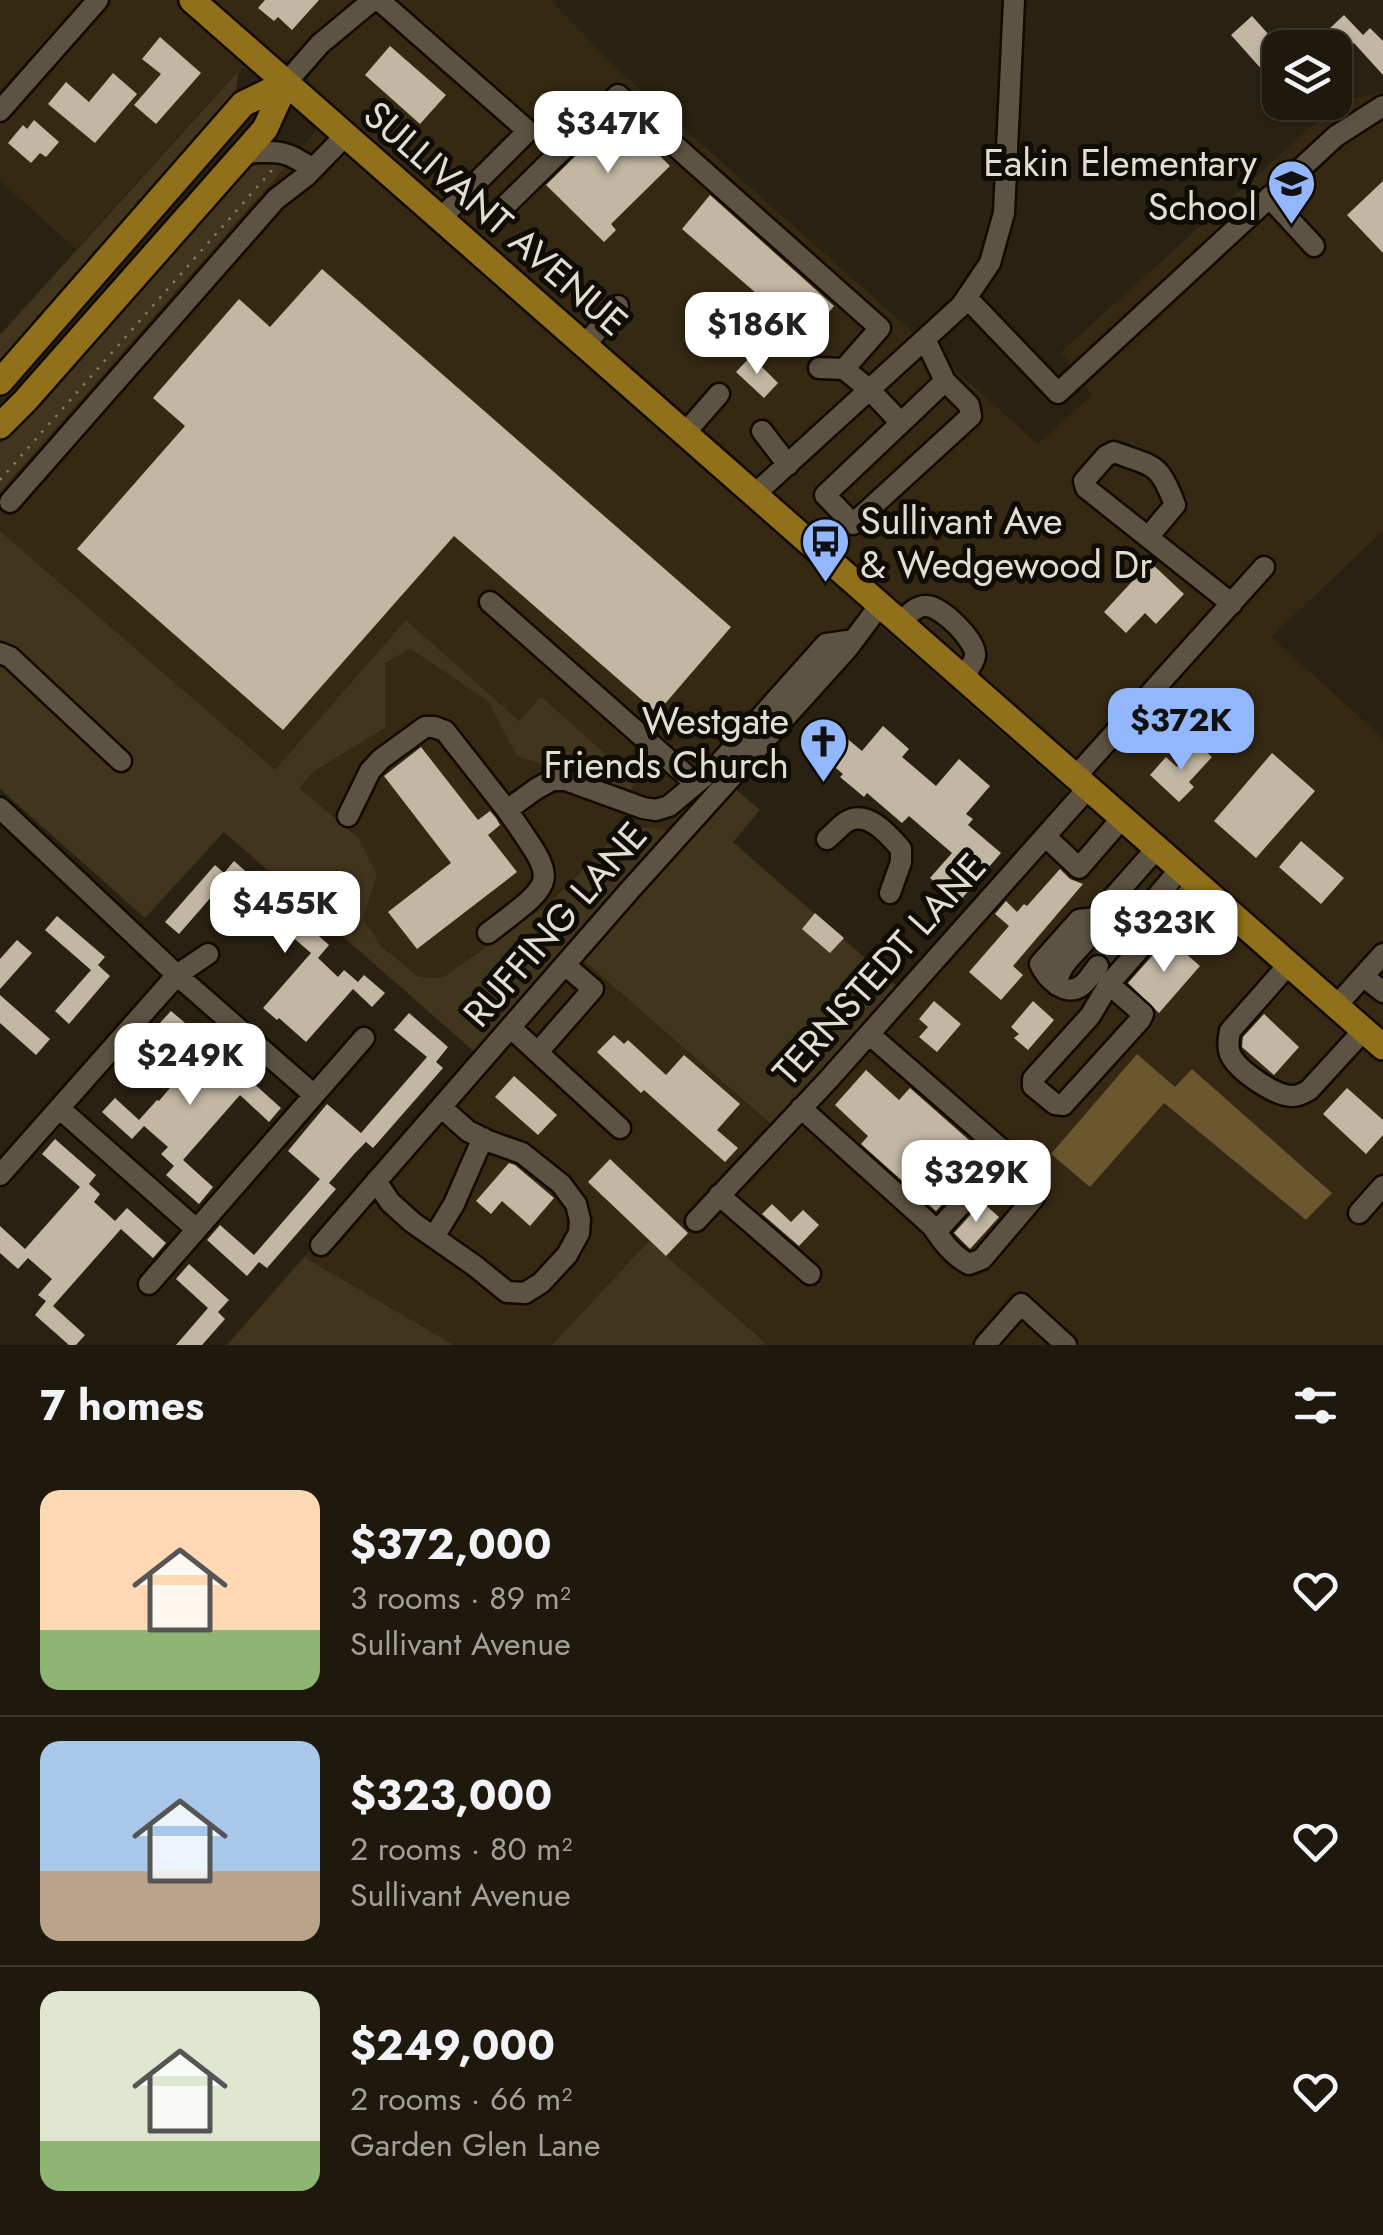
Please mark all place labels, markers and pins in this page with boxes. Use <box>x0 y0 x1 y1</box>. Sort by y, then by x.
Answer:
pin: $347K <box>538 91 678 176</box>
place label: Eakin Elementary School <box>983 135 1257 234</box>
school or university icon: Eakin Elementary School <box>1266 158 1318 226</box>
pin: $186K <box>687 292 827 377</box>
place label: Sullivant Ave & Wedgewood Dr <box>860 493 1152 592</box>
bus stop icon: Sullivant Ave & Wedgewood Dr <box>799 516 851 584</box>
pin: $372K <box>1111 688 1251 773</box>
place label: Westgate Friends Church <box>543 693 789 792</box>
church icon: Westgate Friends Church <box>798 716 850 784</box>
pin: $455K <box>215 871 355 956</box>
pin: $323K <box>1094 890 1234 975</box>
pin: $249K <box>120 1023 260 1108</box>
pin: $329K <box>906 1140 1046 1225</box>

